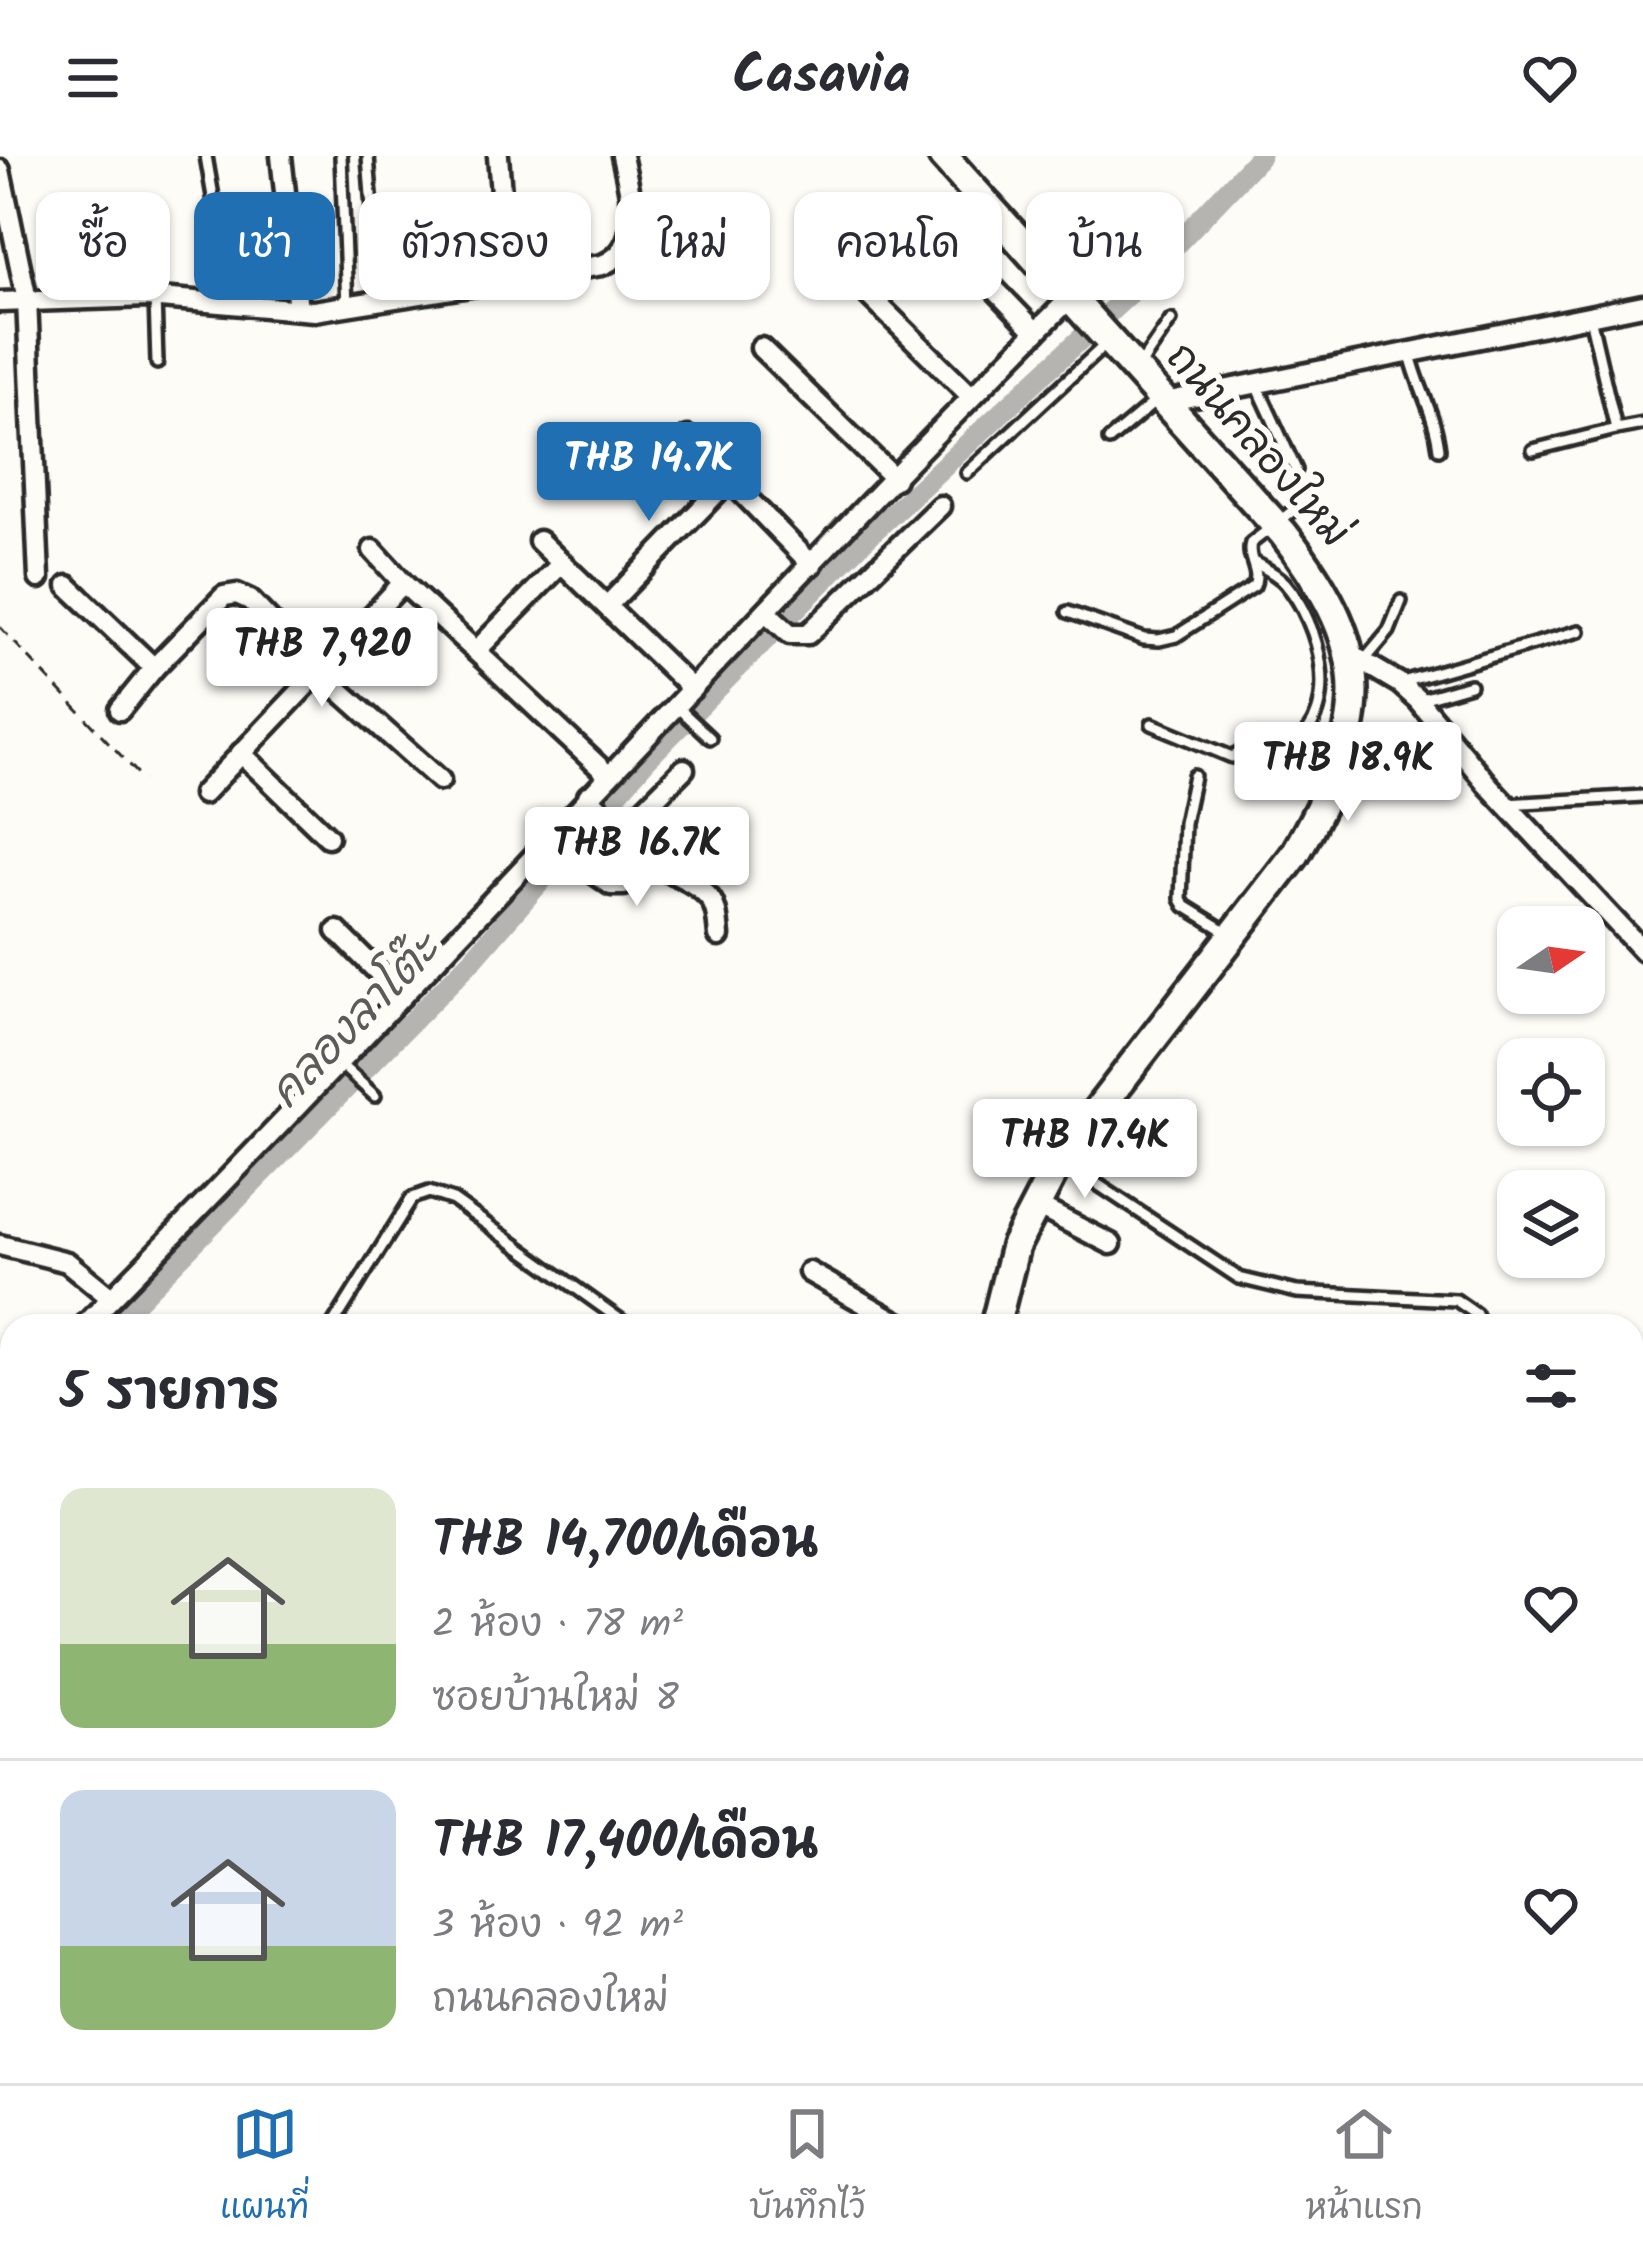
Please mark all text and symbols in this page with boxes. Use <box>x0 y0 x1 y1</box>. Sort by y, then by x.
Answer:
text: Casavia <box>733 35 910 121</box>
icon: menu <box>60 45 126 111</box>
icon: heart <box>1517 45 1583 111</box>
chip: ซื้อ <box>36 192 170 300</box>
chip: เช่า <box>194 192 335 300</box>
chip: ตัวกรอง <box>359 192 591 300</box>
chip: ใหม่ <box>615 192 770 300</box>
chip: คอนโด <box>794 192 1002 300</box>
chip: บ้าน <box>1026 192 1184 300</box>
street label: ถนนคลองใหม่ <box>1148 328 1366 564</box>
pin: THB 14.7K <box>512 422 786 524</box>
text: THB 14.7K <box>564 430 734 492</box>
pin: THB 7,920 <box>185 608 459 710</box>
text: THB 7,920 <box>233 616 411 678</box>
pin: THB 18.9K <box>1211 722 1485 824</box>
text: THB 18.9K <box>1261 730 1435 792</box>
pin: THB 16.7K <box>500 807 774 909</box>
text: THB 16.7K <box>552 815 722 877</box>
north arrow <box>1497 906 1605 1014</box>
map controls <box>1497 906 1605 1278</box>
water label: คลองลาโต๊ะ <box>253 915 461 1127</box>
button: locate <box>1497 1038 1605 1146</box>
pin: THB 17.4K <box>948 1099 1222 1201</box>
text: THB 17.4K <box>1000 1107 1170 1169</box>
button: layers <box>1497 1170 1605 1278</box>
icon: filters <box>1518 1353 1584 1419</box>
text: 5 รายการ <box>60 1354 280 1435</box>
text: THB 14,700/เดือน <box>432 1502 818 1583</box>
icon: home <box>156 1536 300 1680</box>
icon: heart <box>1518 1575 1584 1641</box>
text: 2 ห้อง · 78 m² <box>432 1595 683 1657</box>
text: ซอยบ้านใหม่ 8 <box>432 1669 679 1731</box>
text: THB 17,400/เดือน <box>432 1803 818 1884</box>
icon: home <box>156 1838 300 1982</box>
icon: heart <box>1518 1877 1584 1943</box>
text: 3 ห้อง · 92 m² <box>432 1896 683 1958</box>
text: ถนนคลองใหม่ <box>432 1970 669 2032</box>
tab: แผนที่ <box>220 2101 309 2236</box>
tab: บันทึกไว้ <box>749 2101 865 2236</box>
tab: หน้าแรก <box>1305 2101 1423 2236</box>

